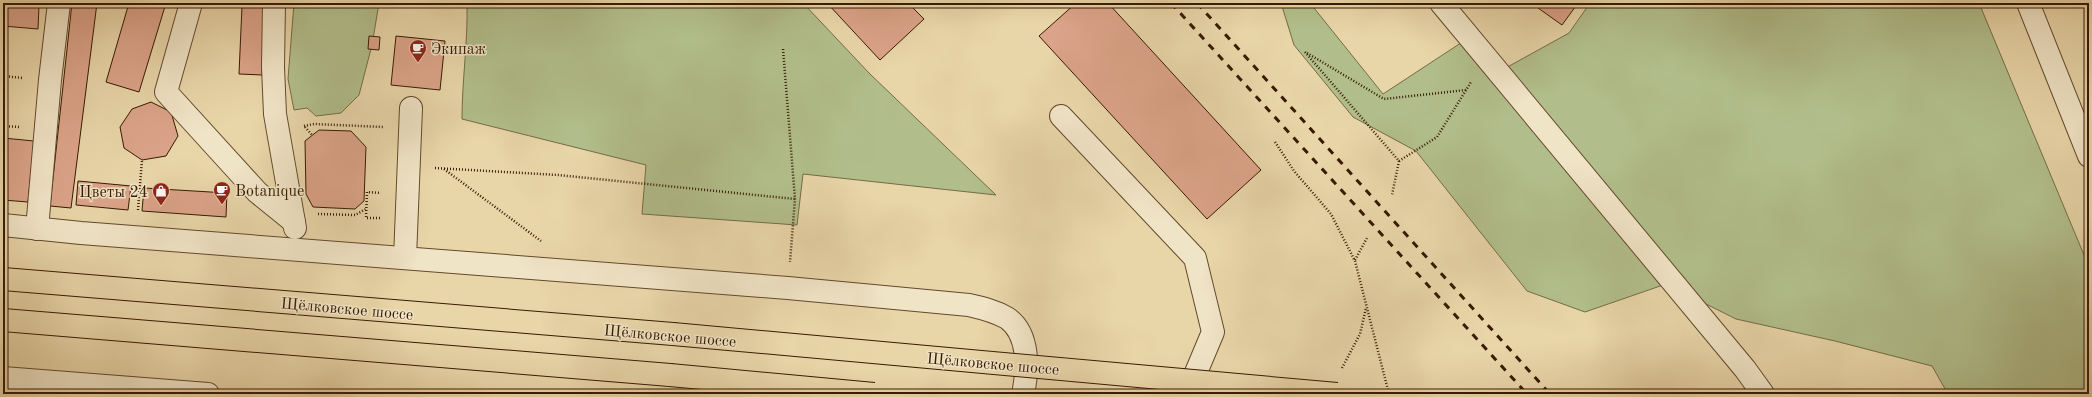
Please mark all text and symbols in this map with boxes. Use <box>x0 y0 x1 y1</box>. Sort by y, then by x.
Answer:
cafe icon: Экипаж <box>408 38 428 63</box>
place label: Экипаж <box>431 42 487 58</box>
cafe icon: Botanique <box>212 180 232 205</box>
shop icon: Цветы 24 <box>151 181 171 206</box>
place label: Botanique <box>235 184 304 200</box>
place label: Цветы 24 <box>79 185 148 201</box>
street label: Щёлковское шоссе <box>280 296 414 324</box>
street label: Щёлковское шоссе <box>603 323 737 351</box>
street label: Щёлковское шоссе <box>926 351 1060 379</box>

